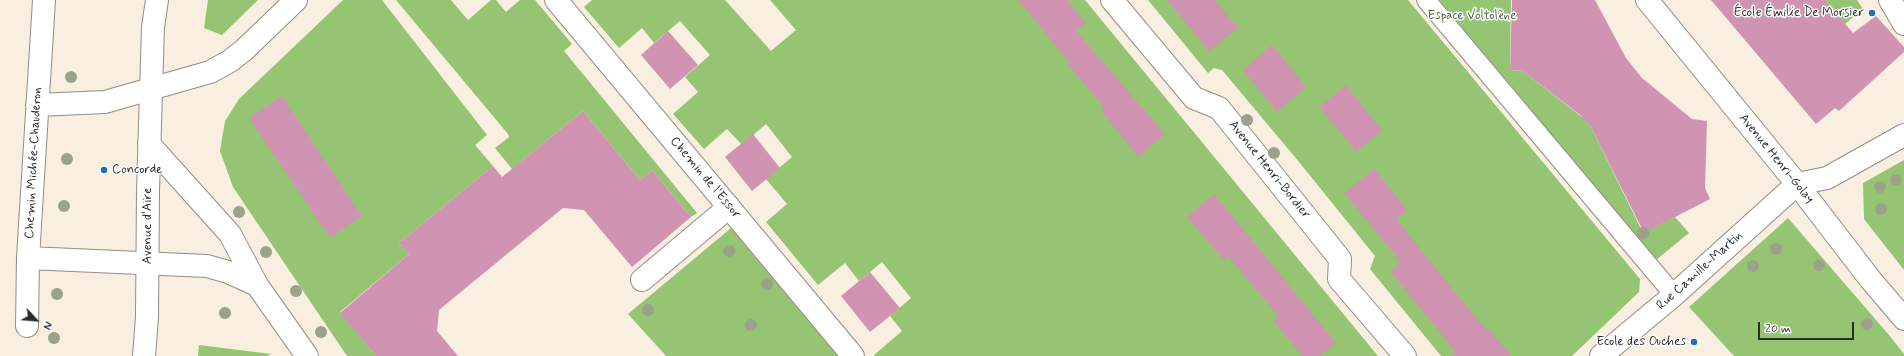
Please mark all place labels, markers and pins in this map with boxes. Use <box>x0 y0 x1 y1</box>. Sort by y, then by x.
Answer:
place label: École Émilie De Morsier <box>1734 5 1864 21</box>
marker: École Émilie De Morsier <box>1867 8 1877 18</box>
place label: Concorde <box>112 162 162 178</box>
marker: Concorde <box>99 165 109 175</box>
place label: Ecole des Ouches <box>1596 334 1686 350</box>
marker: Ecole des Ouches <box>1689 337 1699 347</box>

